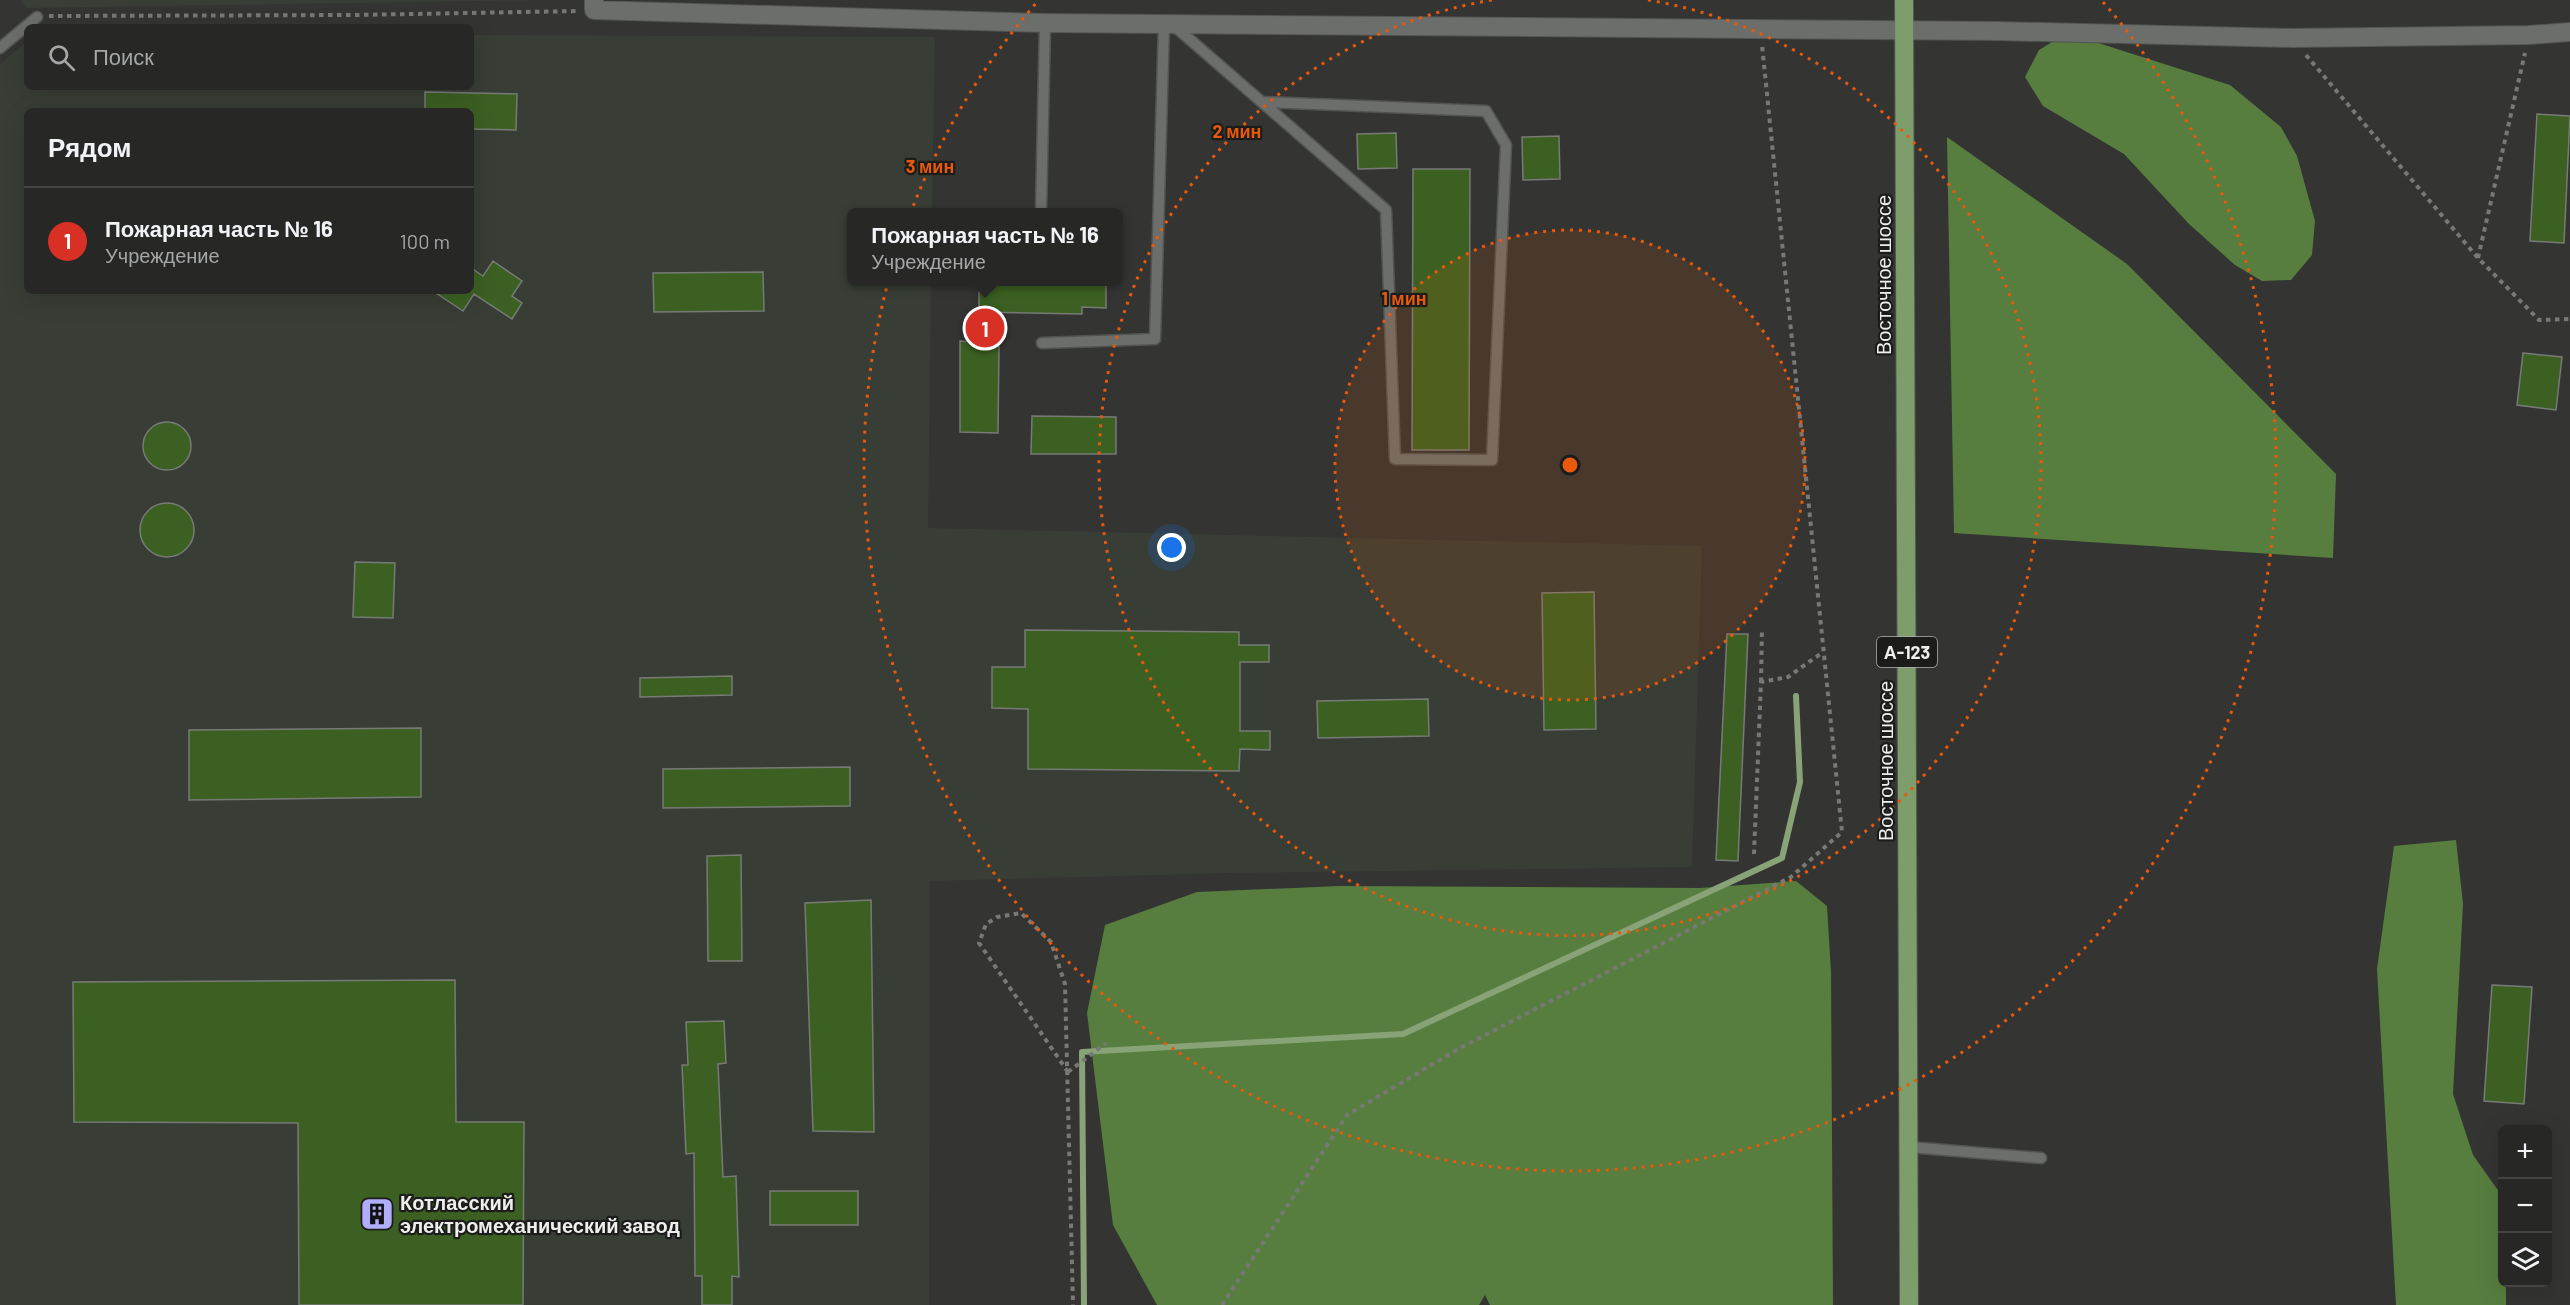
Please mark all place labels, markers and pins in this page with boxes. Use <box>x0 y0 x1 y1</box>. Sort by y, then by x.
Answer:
pin: 1 <box>966 306 1004 350</box>
centre of rings <box>1560 455 1580 475</box>
place label: Котласский электромеханический завод <box>400 1190 680 1237</box>
building icon: Котласский электромеханический завод <box>359 1196 395 1232</box>

